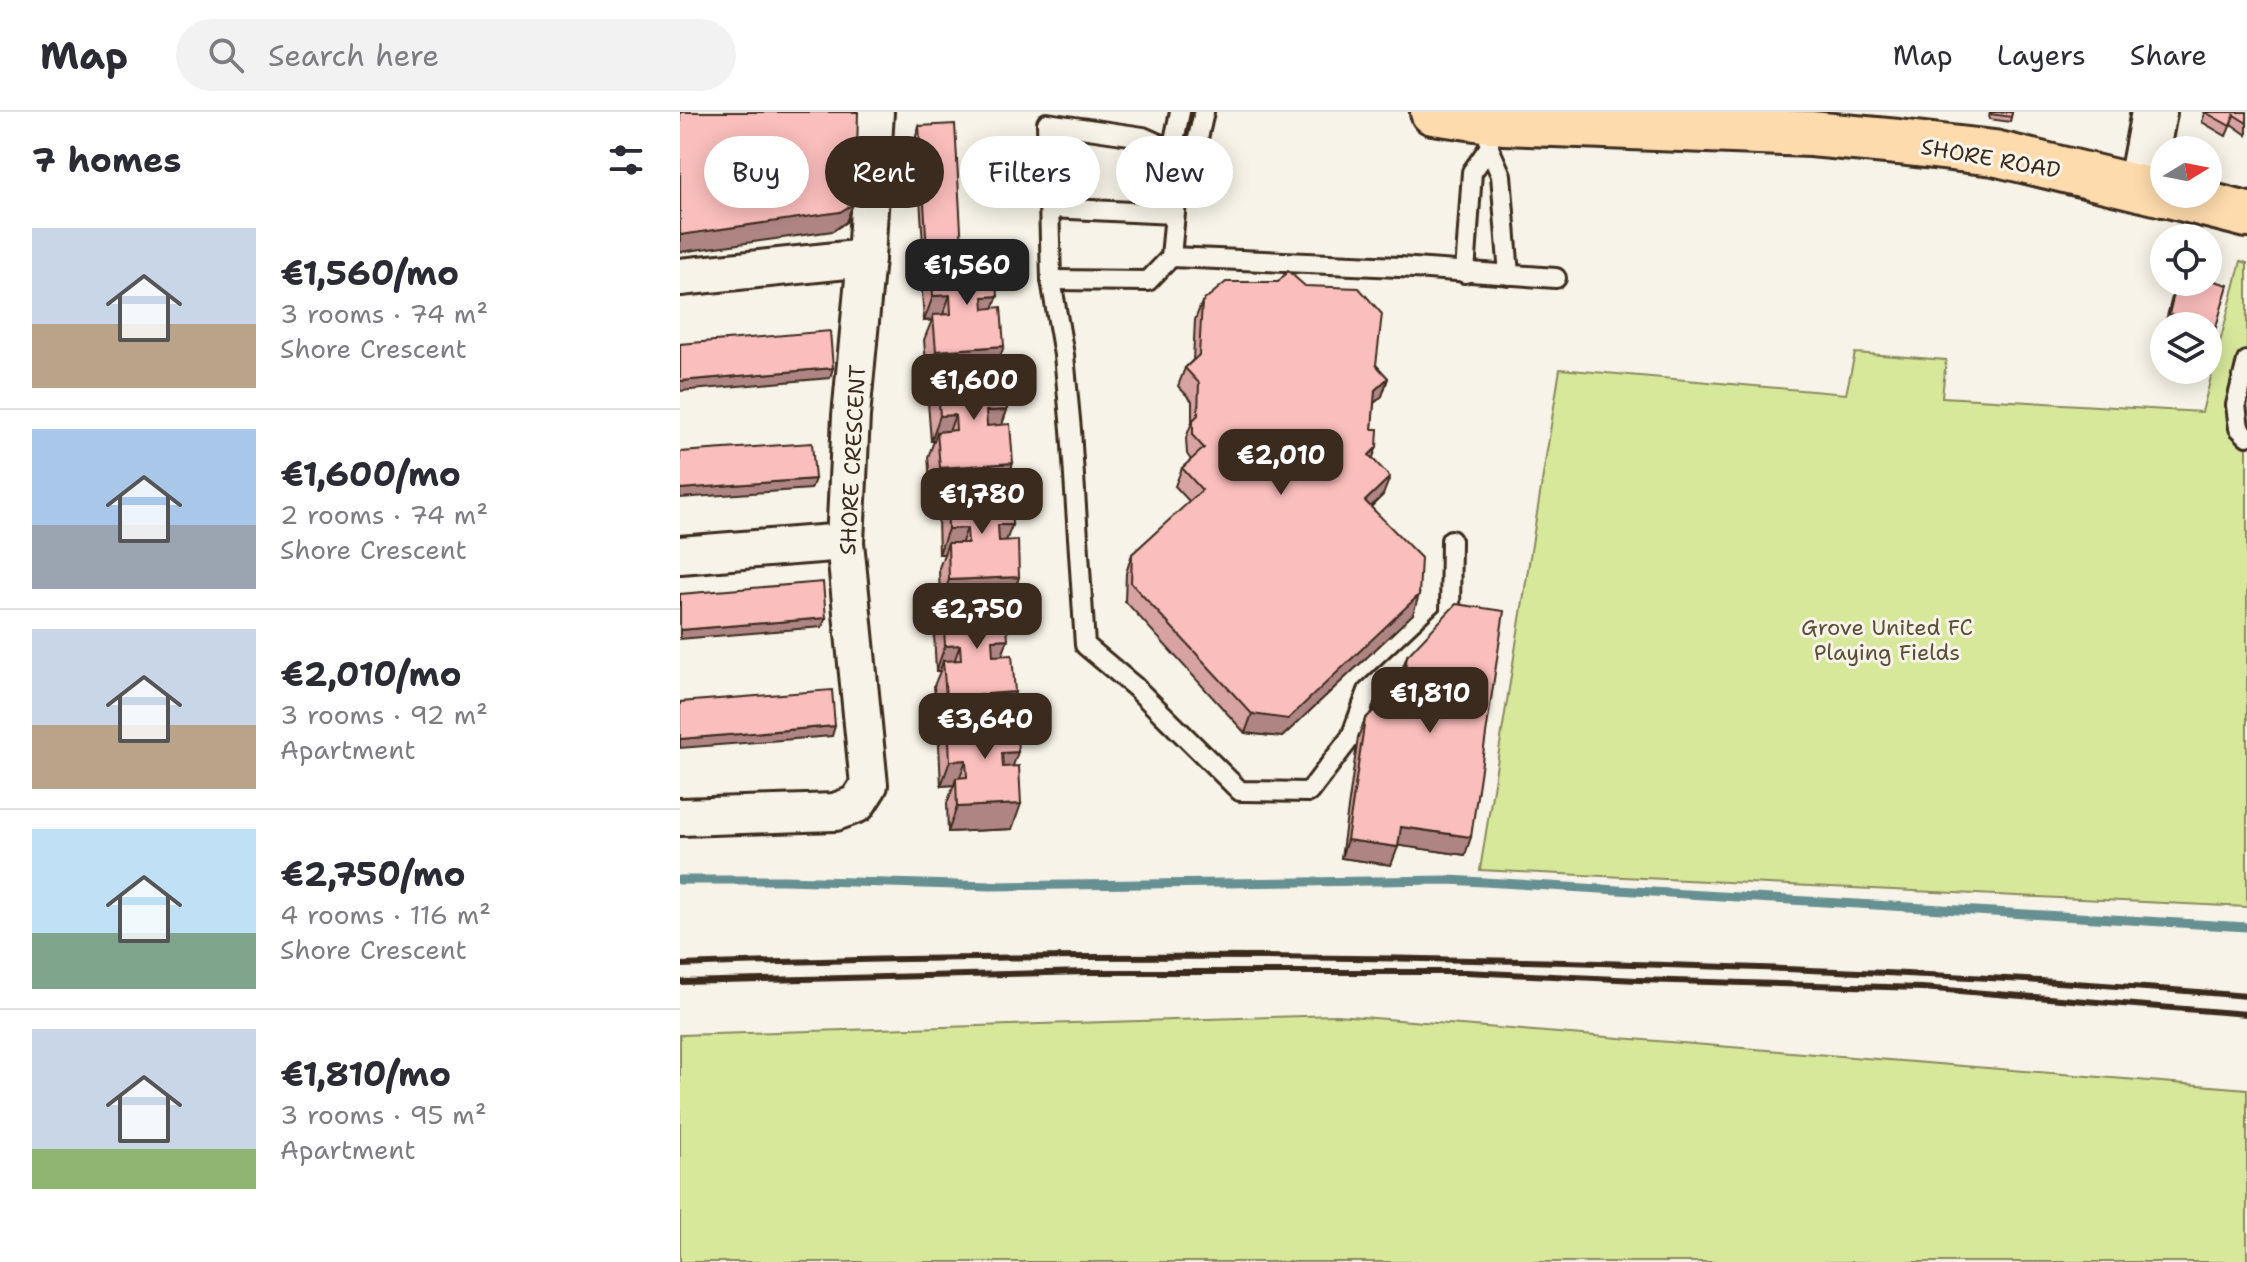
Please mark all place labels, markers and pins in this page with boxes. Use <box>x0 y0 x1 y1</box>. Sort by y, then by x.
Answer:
pin: €1,560 <box>902 239 1032 307</box>
pin: €1,600 <box>909 354 1039 422</box>
pin: €2,010 <box>1216 429 1346 497</box>
pin: €1,780 <box>917 468 1047 536</box>
pin: €2,750 <box>912 583 1042 651</box>
pin: €1,810 <box>1365 667 1495 735</box>
pin: €3,640 <box>920 693 1050 761</box>

